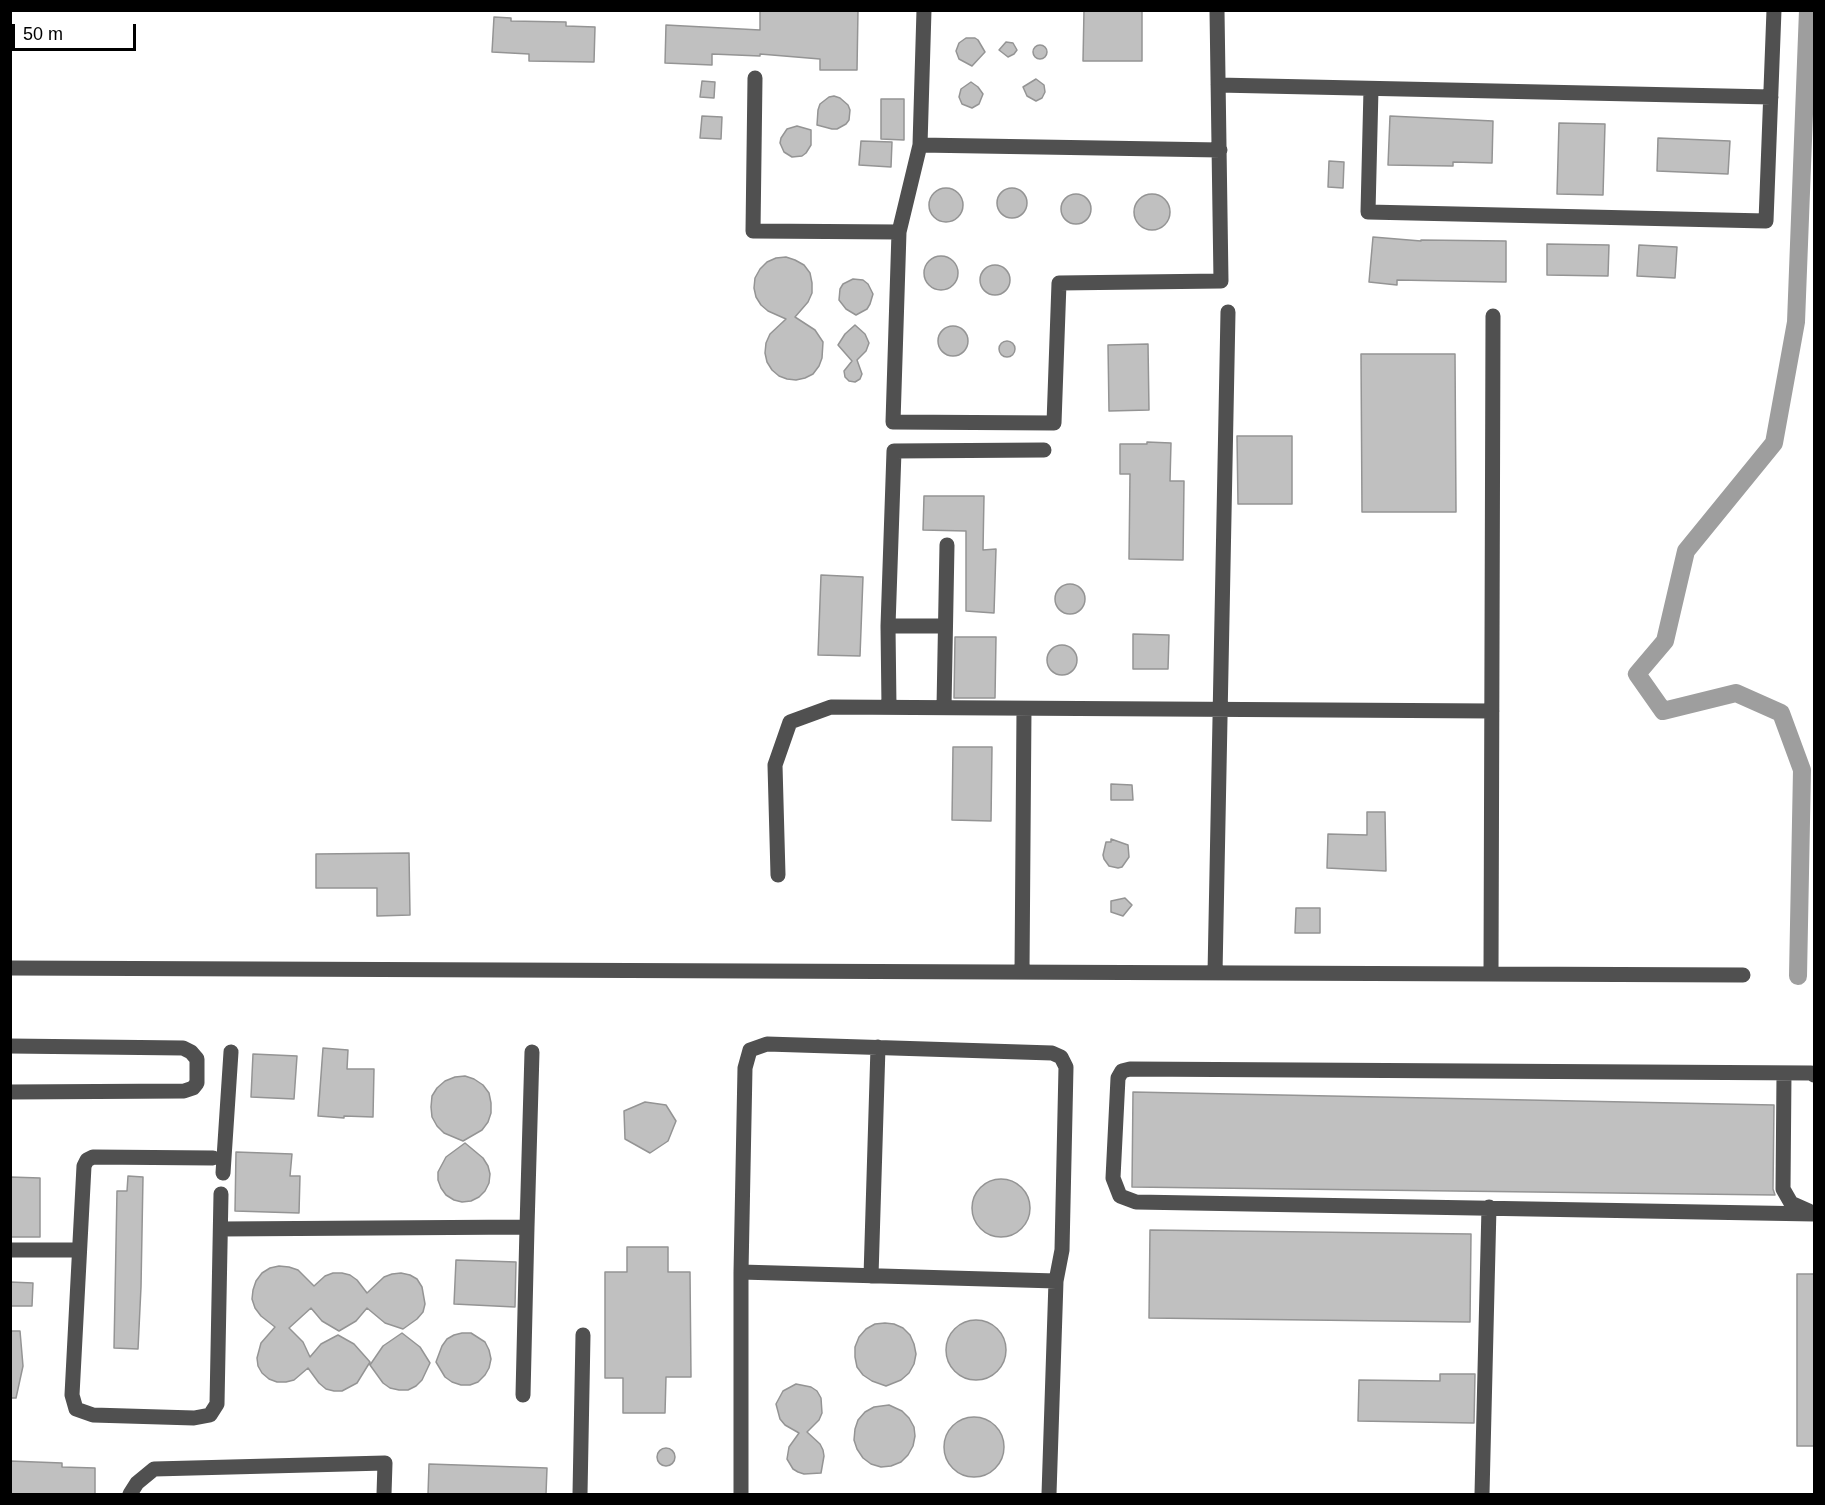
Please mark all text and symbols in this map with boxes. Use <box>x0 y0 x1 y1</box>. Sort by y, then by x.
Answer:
scale bar <box>15 12 140 50</box>
text: 50 m <box>23 24 63 44</box>

